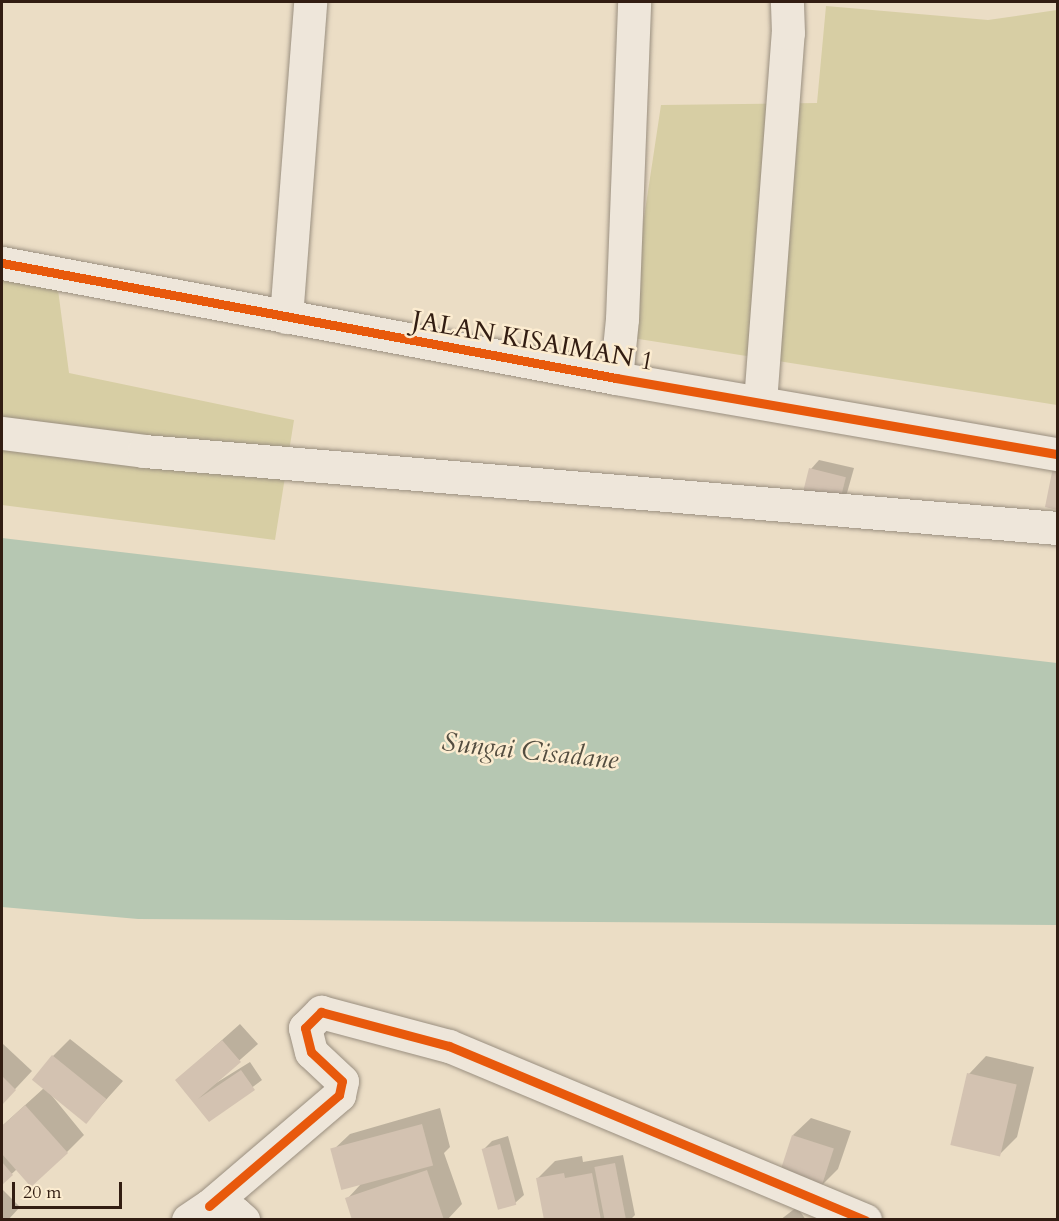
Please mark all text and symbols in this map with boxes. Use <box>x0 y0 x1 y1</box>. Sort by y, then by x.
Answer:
street label: JALAN KISAIMAN 1 <box>410 304 656 378</box>
water label: Sungai Cisadane <box>440 726 620 776</box>
scale bar <box>15 1170 124 1208</box>
text: 20 m <box>23 1180 62 1205</box>

